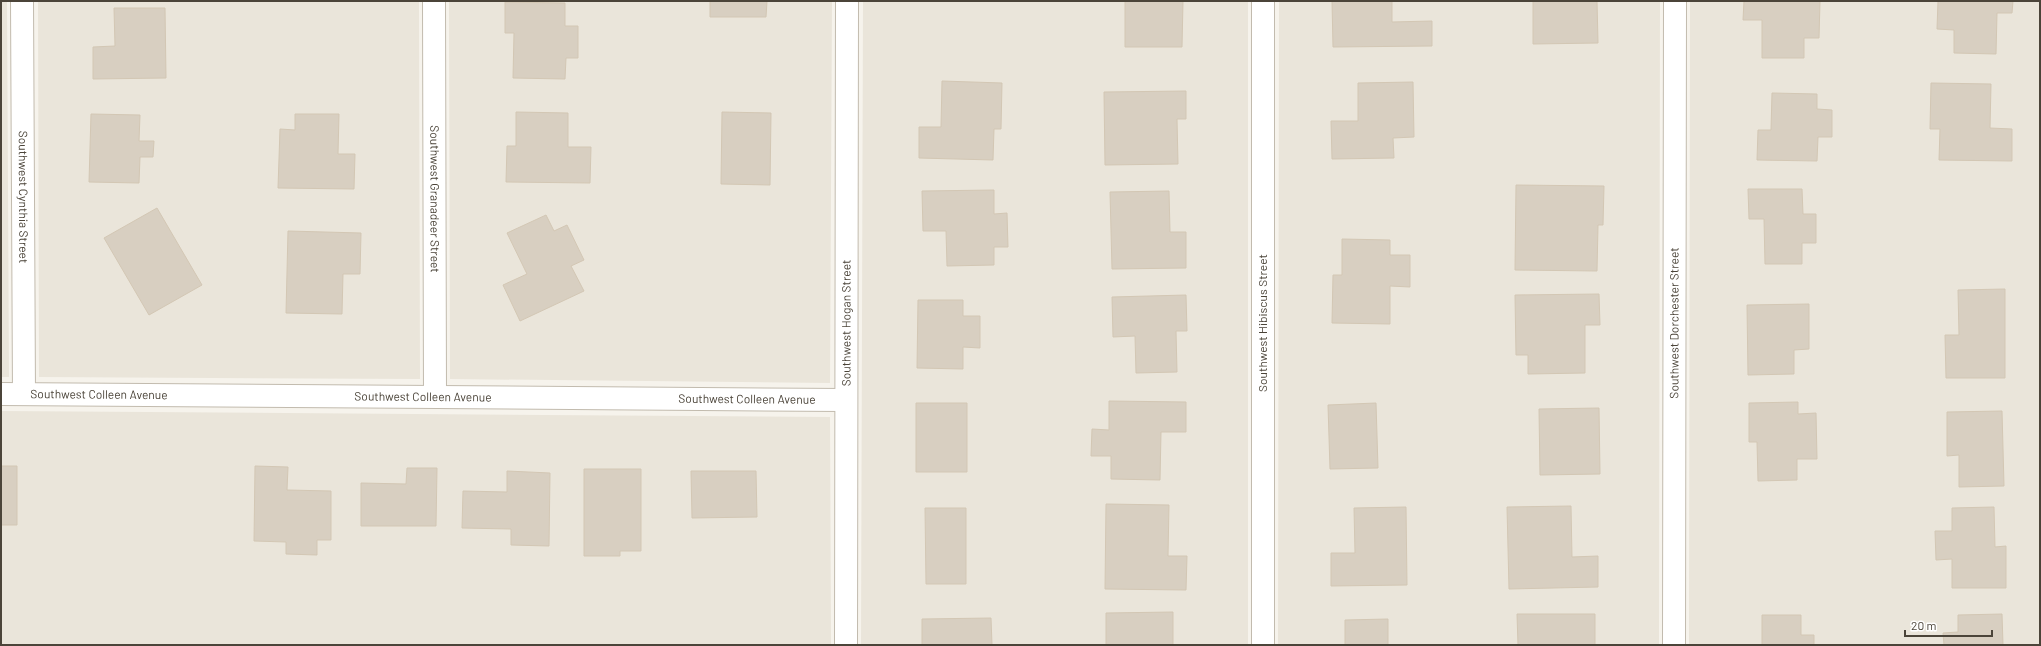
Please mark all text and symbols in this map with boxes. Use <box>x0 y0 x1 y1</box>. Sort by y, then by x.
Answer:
street label: Southwest Granadeer Street <box>428 125 443 273</box>
street label: Southwest Cynthia Street <box>17 131 31 263</box>
street label: Southwest Dorchester Street <box>1666 247 1681 399</box>
street label: Southwest Hibiscus Street <box>1255 254 1269 392</box>
street label: Southwest Hogan Street <box>838 260 853 386</box>
street label: Southwest Colleen Avenue <box>30 386 168 401</box>
street label: Southwest Colleen Avenue <box>354 389 492 403</box>
street label: Southwest Colleen Avenue <box>678 391 816 406</box>
scale bar <box>1905 612 1992 638</box>
text: 20 m <box>1911 618 1937 632</box>

